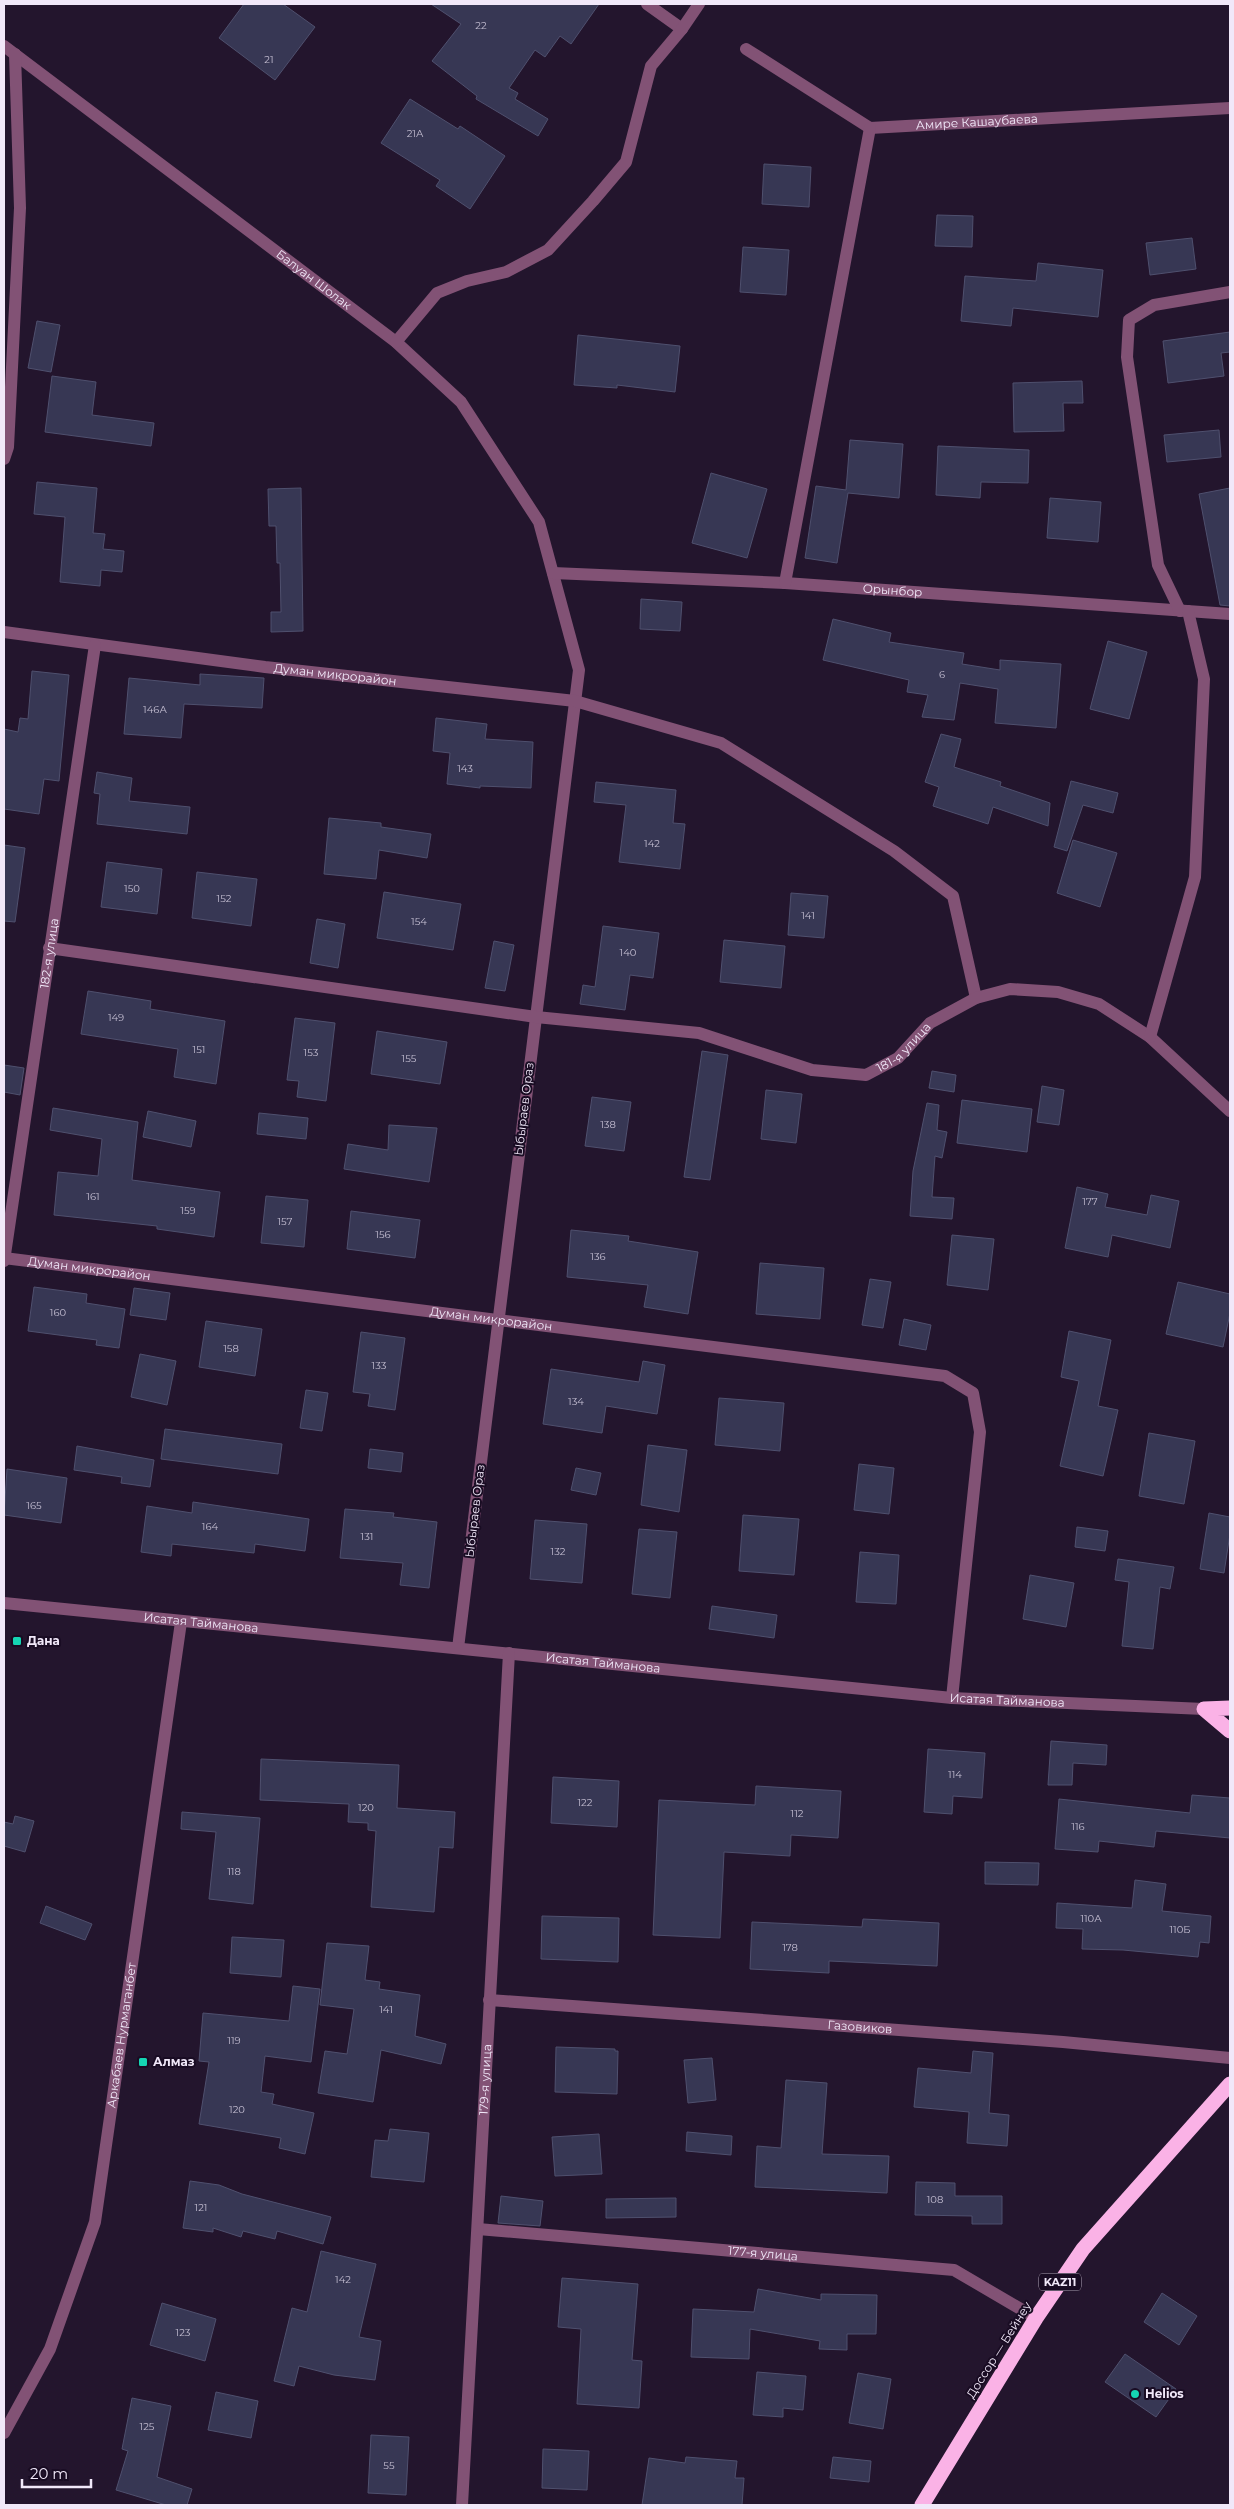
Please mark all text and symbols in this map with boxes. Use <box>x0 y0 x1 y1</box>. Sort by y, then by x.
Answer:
house number: 22 <box>475 19 487 32</box>
house number: 21 <box>264 53 274 66</box>
street label: Амире Кашаубаева <box>915 111 1038 132</box>
house number: 21А <box>407 127 424 140</box>
street label: Балуан Шолак <box>273 246 355 313</box>
street label: Орынбор <box>862 580 923 600</box>
street label: Думан микрорайон <box>273 660 397 688</box>
house number: 6 <box>939 668 945 681</box>
house number: 146А <box>143 703 167 716</box>
house number: 143 <box>457 762 473 775</box>
house number: 142 <box>644 837 660 850</box>
house number: 150 <box>124 882 140 895</box>
house number: 152 <box>217 892 232 905</box>
house number: 141 <box>801 909 815 922</box>
house number: 154 <box>411 915 427 928</box>
street label: 182-я улица <box>36 917 62 989</box>
house number: 140 <box>620 946 637 959</box>
house number: 149 <box>108 1011 124 1024</box>
street label: 181-я улица <box>874 1019 934 1075</box>
house number: 151 <box>193 1043 205 1056</box>
house number: 153 <box>304 1046 319 1059</box>
house number: 155 <box>402 1052 417 1065</box>
street label: Ыбыраев Ораз <box>510 1061 537 1156</box>
house number: 138 <box>600 1118 616 1131</box>
house number: 161 <box>86 1190 100 1203</box>
house number: 177 <box>1082 1195 1098 1208</box>
house number: 159 <box>180 1204 196 1217</box>
house number: 157 <box>277 1215 293 1228</box>
house number: 156 <box>375 1228 391 1241</box>
house number: 136 <box>590 1250 606 1263</box>
street label: Думан микрорайон <box>27 1253 152 1283</box>
street label: Думан микрорайон <box>429 1303 553 1334</box>
house number: 160 <box>50 1306 67 1319</box>
house number: 158 <box>223 1342 239 1355</box>
house number: 133 <box>372 1359 387 1372</box>
house number: 134 <box>568 1395 584 1408</box>
street label: Ыбыраев Ораз <box>461 1463 488 1558</box>
house number: 165 <box>26 1499 42 1512</box>
house number: 164 <box>202 1520 219 1533</box>
house number: 131 <box>361 1530 373 1543</box>
house number: 132 <box>551 1545 566 1558</box>
street label: Исатая Тайманова <box>143 1609 259 1635</box>
place label: Дана <box>27 1633 60 1648</box>
marker: Дана <box>11 1635 23 1647</box>
street label: Исатая Тайманова <box>545 1649 661 1676</box>
street label: Исатая Тайманова <box>949 1690 1065 1710</box>
house number: 114 <box>948 1768 962 1781</box>
house number: 122 <box>578 1796 593 1809</box>
house number: 120 <box>358 1801 374 1814</box>
house number: 112 <box>791 1807 804 1820</box>
house number: 116 <box>1071 1820 1085 1833</box>
house number: 118 <box>227 1865 241 1878</box>
house number: 110А <box>1080 1912 1102 1925</box>
house number: 110Б <box>1169 1923 1191 1936</box>
house number: 178 <box>782 1941 798 1954</box>
street label: Аркабаев Нурмаганбет <box>103 1961 139 2109</box>
house number: 141 <box>379 2003 393 2016</box>
street label: Газовиков <box>827 2017 893 2036</box>
house number: 119 <box>227 2034 241 2047</box>
street label: 179-я улица <box>476 2044 494 2116</box>
place label: Алмаз <box>153 2054 195 2069</box>
marker: Алмаз <box>137 2056 149 2068</box>
house number: 120 <box>229 2103 245 2116</box>
house number: 108 <box>927 2193 943 2206</box>
house number: 121 <box>195 2201 207 2214</box>
street label: 177-я улица <box>727 2243 799 2264</box>
house number: 142 <box>335 2273 351 2286</box>
road number: KAZ11 <box>1039 2274 1081 2290</box>
street label: Доссор — Бейнеу <box>963 2298 1034 2401</box>
house number: 123 <box>176 2326 191 2339</box>
place label: Helios <box>1145 2386 1184 2401</box>
marker: Helios <box>1129 2388 1141 2400</box>
house number: 125 <box>140 2420 155 2433</box>
scale bar <box>22 2456 91 2488</box>
house number: 55 <box>383 2459 395 2472</box>
text: 20 m <box>30 2464 68 2483</box>

